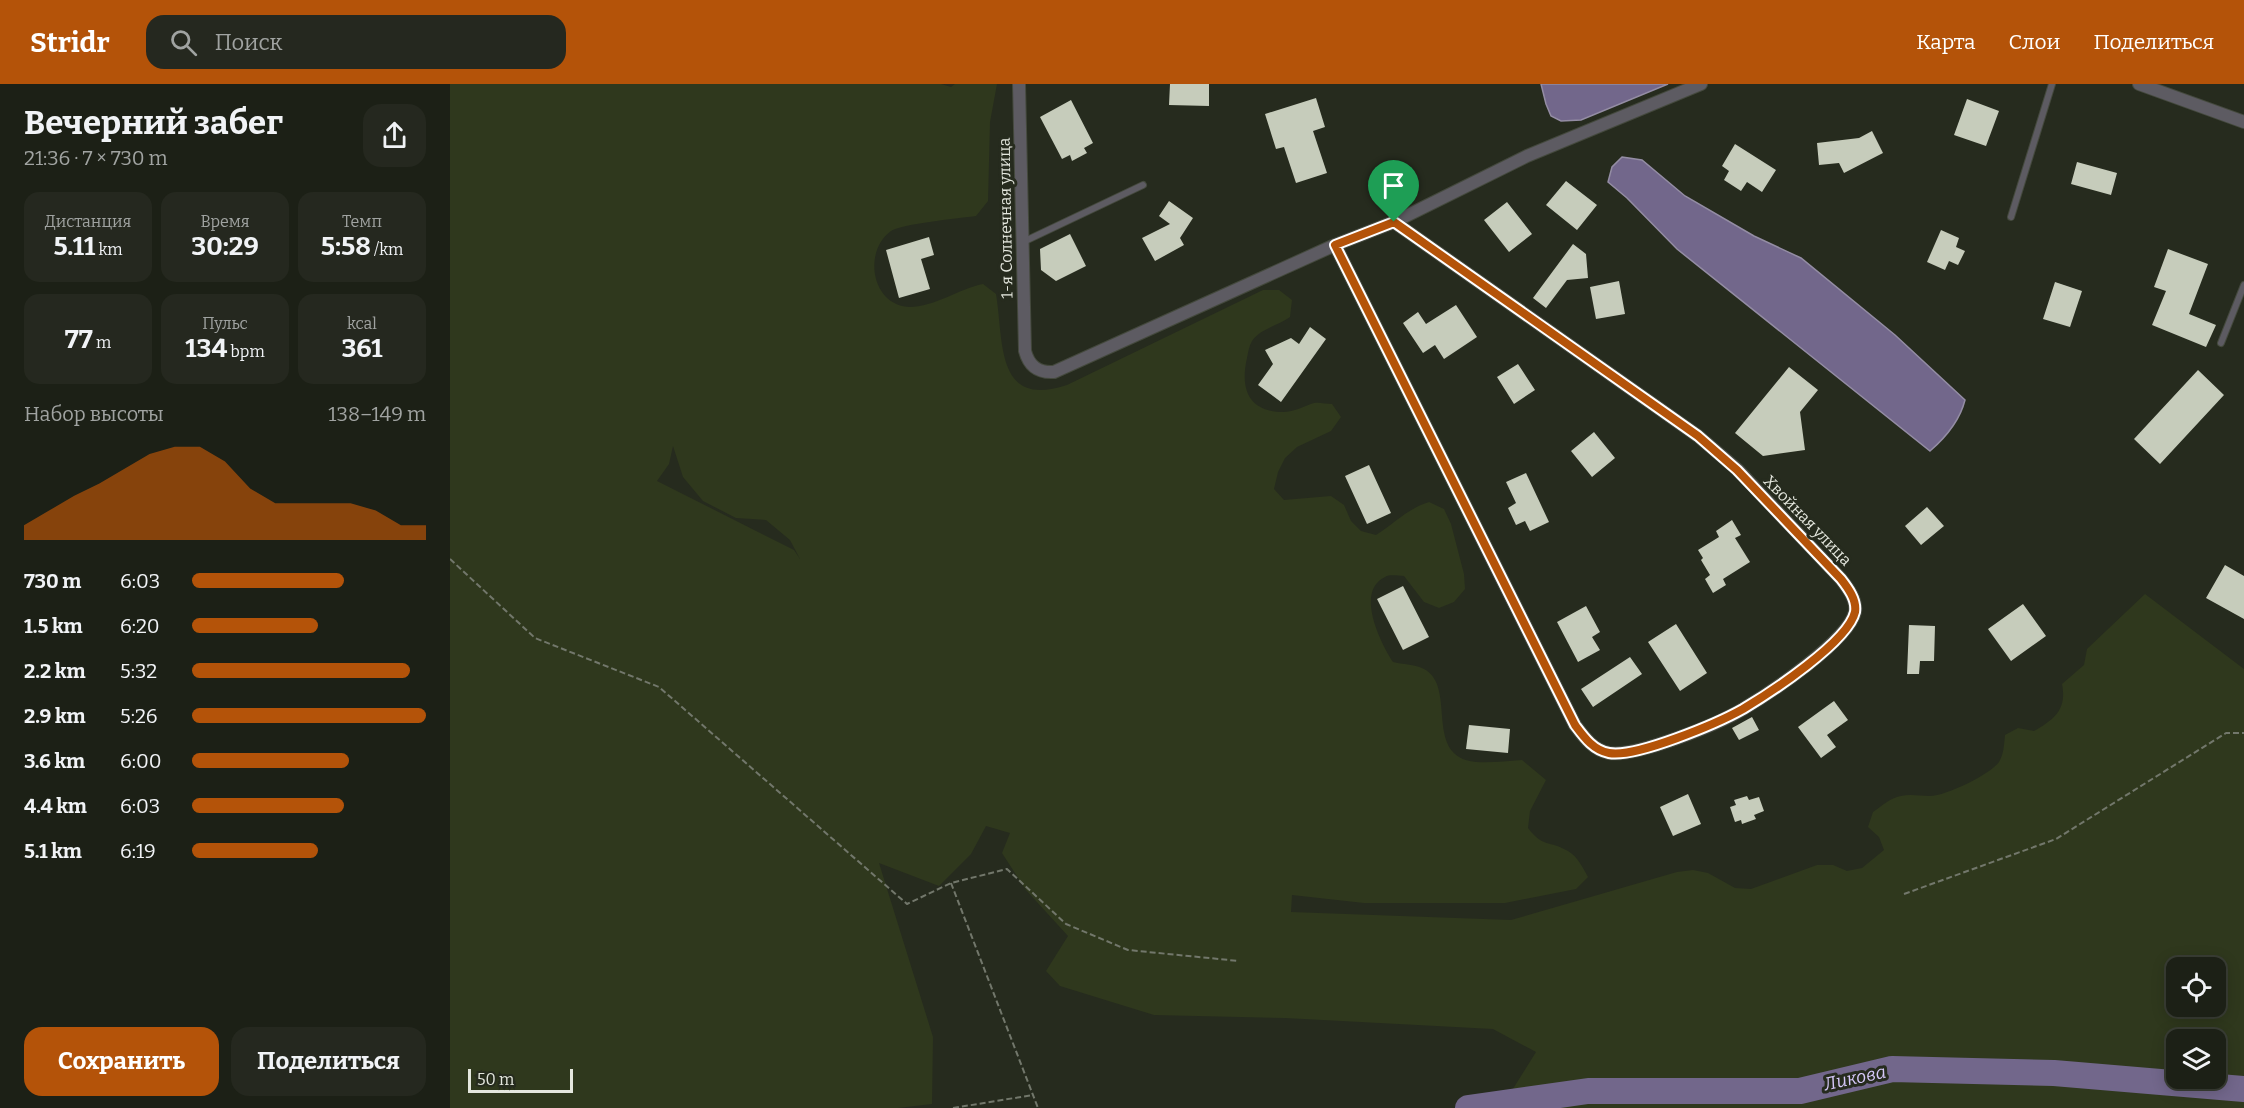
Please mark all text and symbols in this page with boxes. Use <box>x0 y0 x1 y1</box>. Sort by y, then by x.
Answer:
search box <box>146 15 566 69</box>
text: Stridr <box>30 26 110 59</box>
icon: search <box>167 26 200 59</box>
text: Поиск <box>215 29 283 56</box>
text: Карта <box>1916 29 1975 55</box>
text: Слои <box>2008 29 2060 55</box>
text: Поделиться <box>2093 29 2214 55</box>
text: Вечерний забег <box>24 103 283 143</box>
button: share <box>363 104 426 167</box>
street label: 1-я Солнечная улица <box>995 137 1016 299</box>
text: 21:36 · 7 × 730 m <box>24 146 168 170</box>
pin <box>1368 160 1419 222</box>
icon: arrive <box>1377 169 1410 202</box>
text: Дистанция <box>45 212 131 231</box>
text: Время <box>200 212 250 231</box>
text: Темп <box>342 212 382 231</box>
text: 5.11 <box>53 231 95 262</box>
text: 30:29 <box>191 231 259 262</box>
text: 5:58 <box>321 231 371 262</box>
text: km <box>95 240 123 259</box>
text: /km <box>371 240 403 259</box>
text: Пульс <box>202 314 248 333</box>
text: kcal <box>347 314 377 333</box>
text: 77 <box>65 324 93 355</box>
text: m <box>93 333 111 352</box>
text: 134 <box>185 333 227 364</box>
text: 361 <box>341 333 383 364</box>
text: bpm <box>227 342 265 361</box>
text: Набор высоты <box>24 402 164 426</box>
text: 138–149 m <box>328 402 426 426</box>
street label: Хвойная улица <box>1760 471 1856 570</box>
text: 730 m <box>24 569 81 593</box>
text: 6:03 <box>120 569 160 593</box>
text: 1.5 km <box>24 614 83 638</box>
text: 6:20 <box>120 614 160 638</box>
text: 2.2 km <box>24 659 86 683</box>
text: 5:32 <box>120 659 157 683</box>
text: 2.9 km <box>24 704 86 728</box>
text: 5:26 <box>120 704 158 728</box>
text: 3.6 km <box>24 749 85 773</box>
text: 6:00 <box>120 749 162 773</box>
text: 4.4 km <box>24 794 87 818</box>
text: 6:03 <box>120 794 160 818</box>
text: 5.1 km <box>24 839 82 863</box>
text: 6:19 <box>120 839 156 863</box>
map controls <box>2166 957 2226 1089</box>
button: locate <box>2166 957 2226 1017</box>
button: Сохранить <box>24 1027 219 1096</box>
button: Поделиться <box>231 1027 426 1096</box>
button: layers <box>2166 1029 2226 1089</box>
water label: Ликова <box>1821 1061 1888 1096</box>
scale bar <box>468 1066 573 1094</box>
text: 50 m <box>477 1070 514 1089</box>

